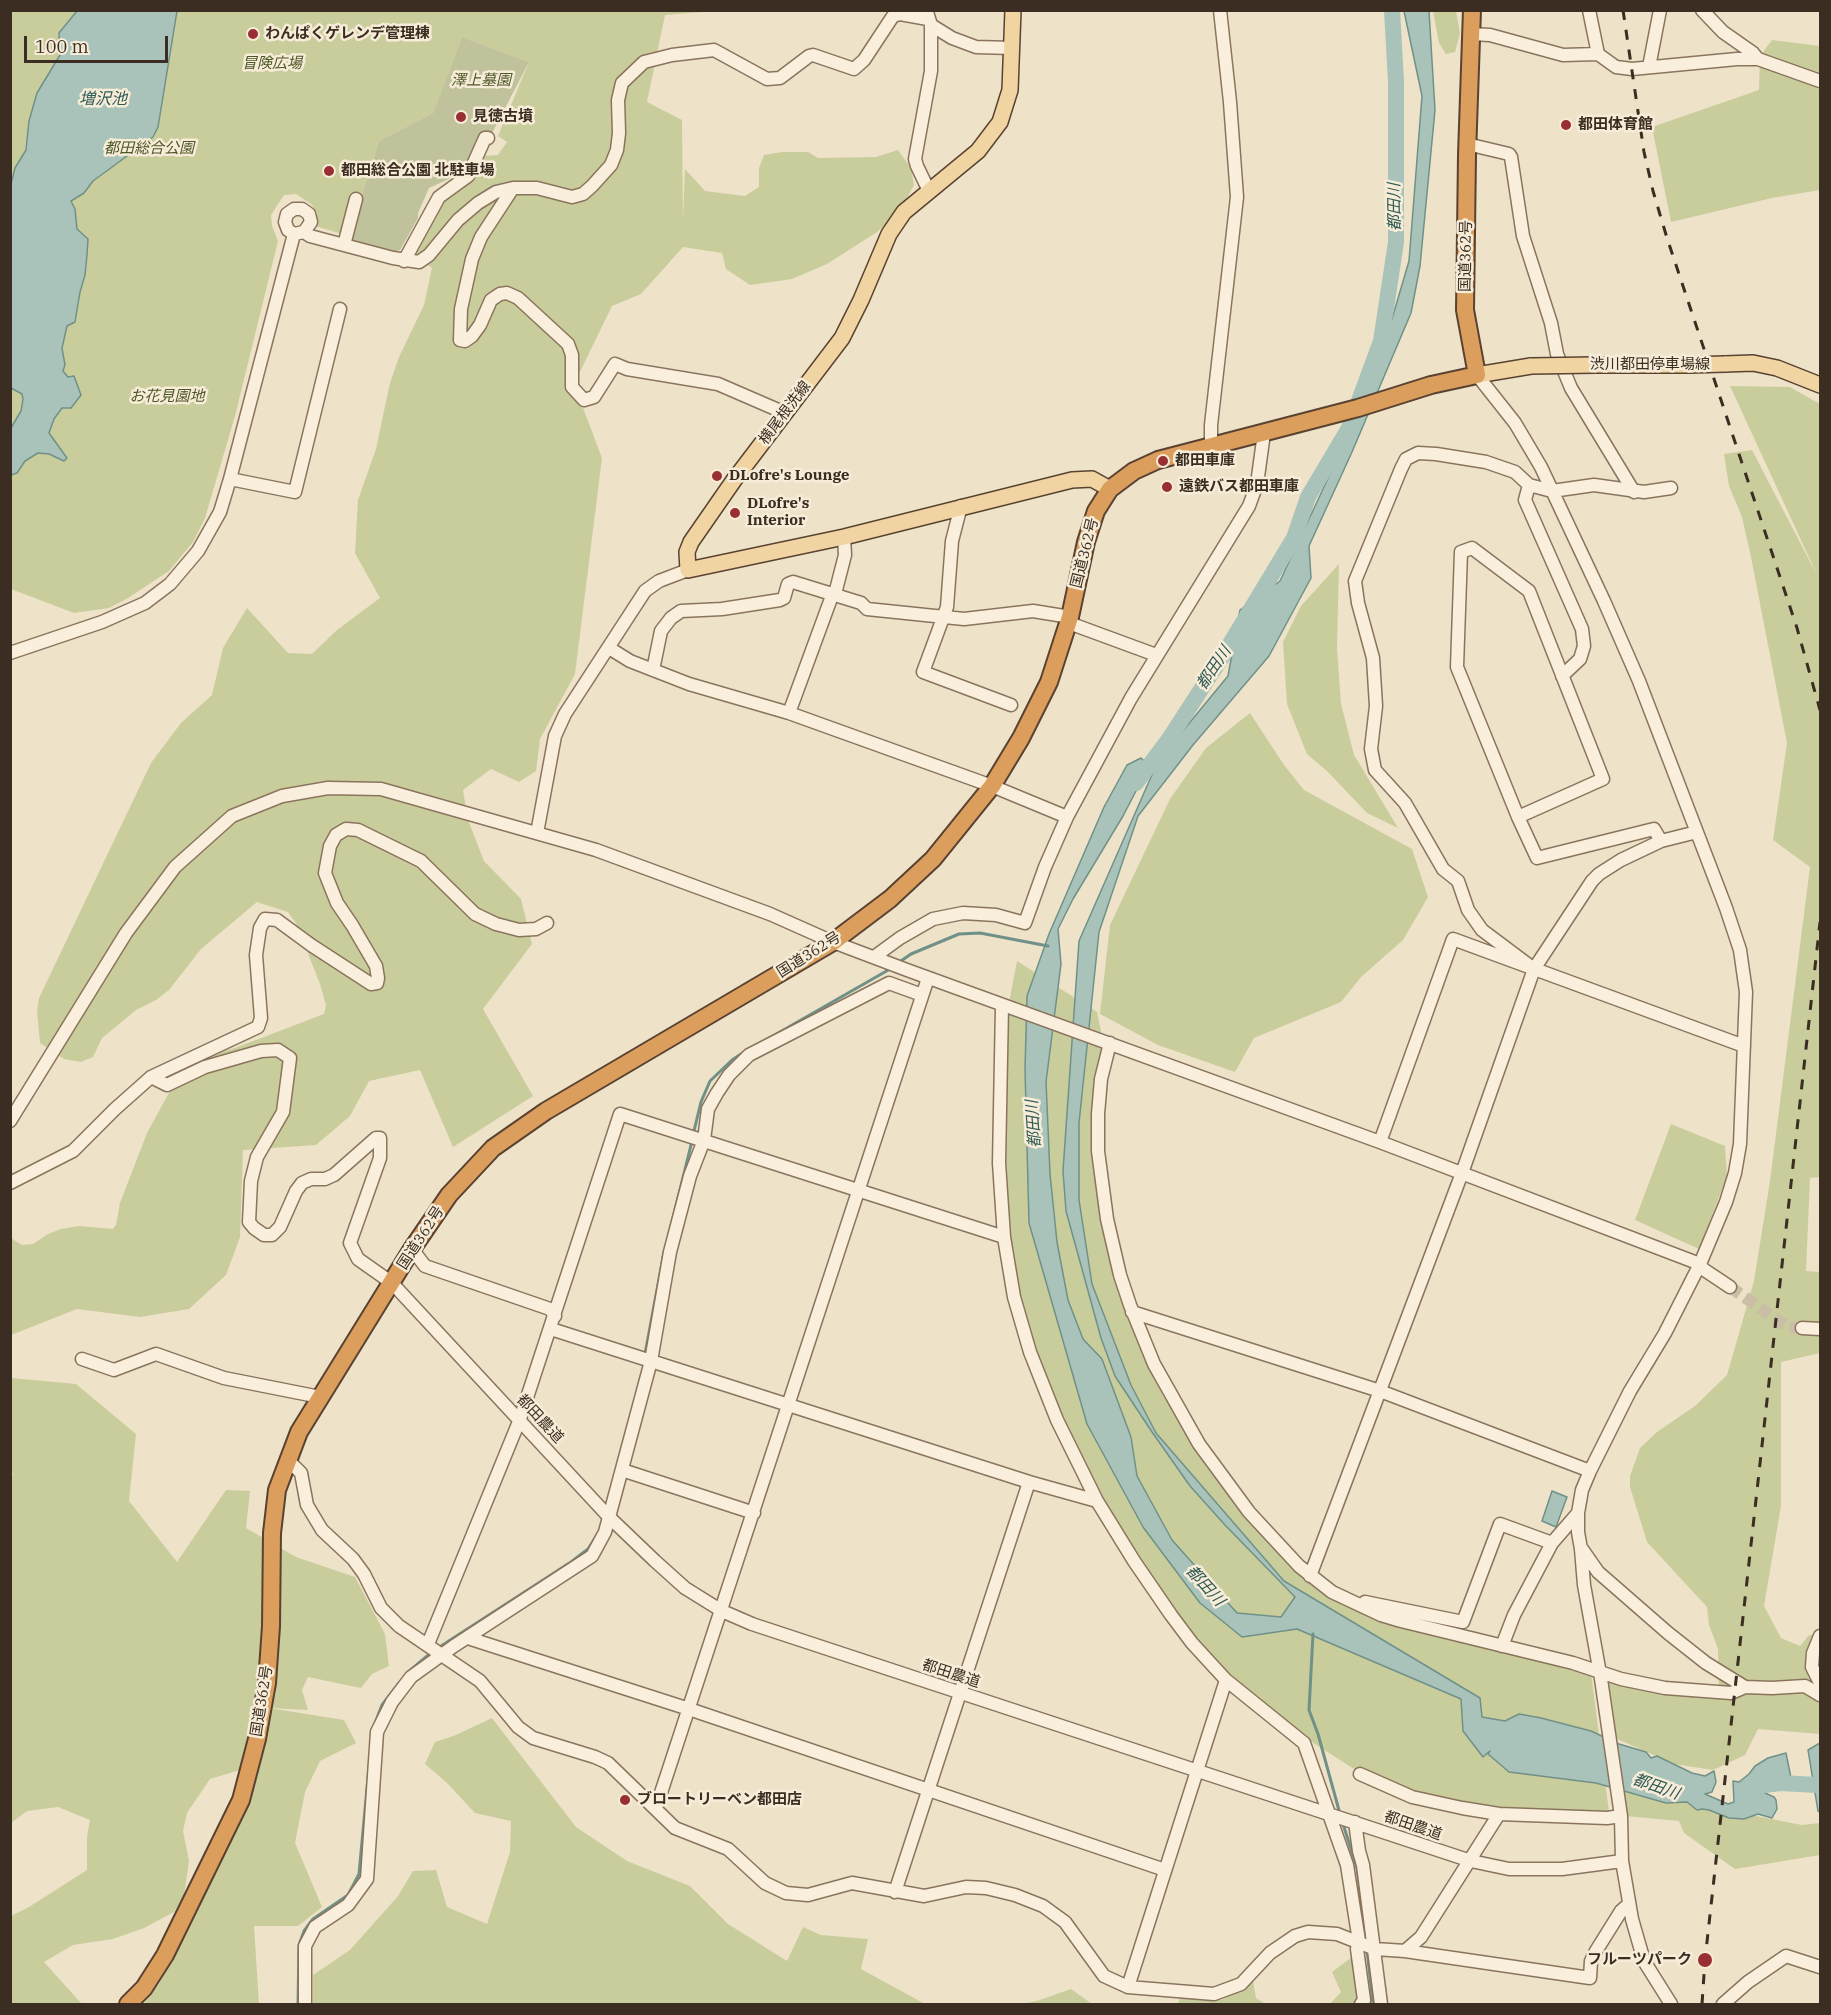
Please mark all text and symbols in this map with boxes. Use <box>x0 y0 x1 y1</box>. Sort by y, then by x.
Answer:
scale bar <box>27 24 171 62</box>
place label: わんぱくゲレンデ管理棟 <box>265 25 430 43</box>
marker: わんぱくゲレンデ管理棟 <box>246 27 260 41</box>
text: 100 m <box>35 35 89 58</box>
park label: 冒険広場 <box>242 55 302 73</box>
park label: 澤上墓園 <box>451 72 511 90</box>
water label: 増沢池 <box>79 89 127 109</box>
place label: 見徳古墳 <box>473 108 533 126</box>
marker: 見徳古墳 <box>454 110 468 124</box>
place label: 都田体育館 <box>1578 116 1653 134</box>
marker: 都田体育館 <box>1559 118 1573 132</box>
park label: 都田総合公園 <box>104 140 194 158</box>
place label: 都田総合公園 北駐車場 <box>341 162 494 180</box>
marker: 都田総合公園 北駐車場 <box>322 164 336 178</box>
water label: 都田川 <box>1385 183 1405 231</box>
street label: 国道362号 <box>1456 220 1476 292</box>
street label: 渋川都田停車場線 <box>1590 356 1710 374</box>
street label: 横尾根洗線 <box>755 378 815 448</box>
park label: お花見園地 <box>130 388 204 406</box>
place label: 都田車庫 <box>1175 452 1235 470</box>
marker: 都田車庫 <box>1156 454 1170 468</box>
place label: DLofre's Lounge <box>729 467 849 485</box>
marker: DLofre's Lounge <box>710 469 724 483</box>
place label: 遠鉄バス都田車庫 <box>1179 478 1299 496</box>
marker: 遠鉄バス都田車庫 <box>1160 480 1174 494</box>
place label: DLofre's Interior <box>747 495 809 530</box>
marker: DLofre's Interior <box>728 506 742 520</box>
street label: 国道362号 <box>1068 516 1102 590</box>
water label: 都田川 <box>1193 643 1235 693</box>
street label: 国道362号 <box>774 928 844 982</box>
water label: 都田川 <box>1023 1099 1045 1149</box>
street label: 国道362号 <box>394 1203 448 1273</box>
street label: 都田農道 <box>513 1391 567 1447</box>
water label: 都田川 <box>1182 1562 1228 1610</box>
street label: 都田農道 <box>920 1656 982 1692</box>
street label: 国道362号 <box>247 1664 277 1738</box>
water label: 都田川 <box>1630 1770 1682 1804</box>
place label: ブロートリーベン都田店 <box>637 1791 802 1809</box>
marker: ブロートリーベン都田店 <box>618 1793 632 1807</box>
street label: 都田農道 <box>1382 1808 1444 1844</box>
place label: フルーツパーク <box>1587 1951 1692 1969</box>
marker: フルーツパーク <box>1696 1951 1714 1969</box>

